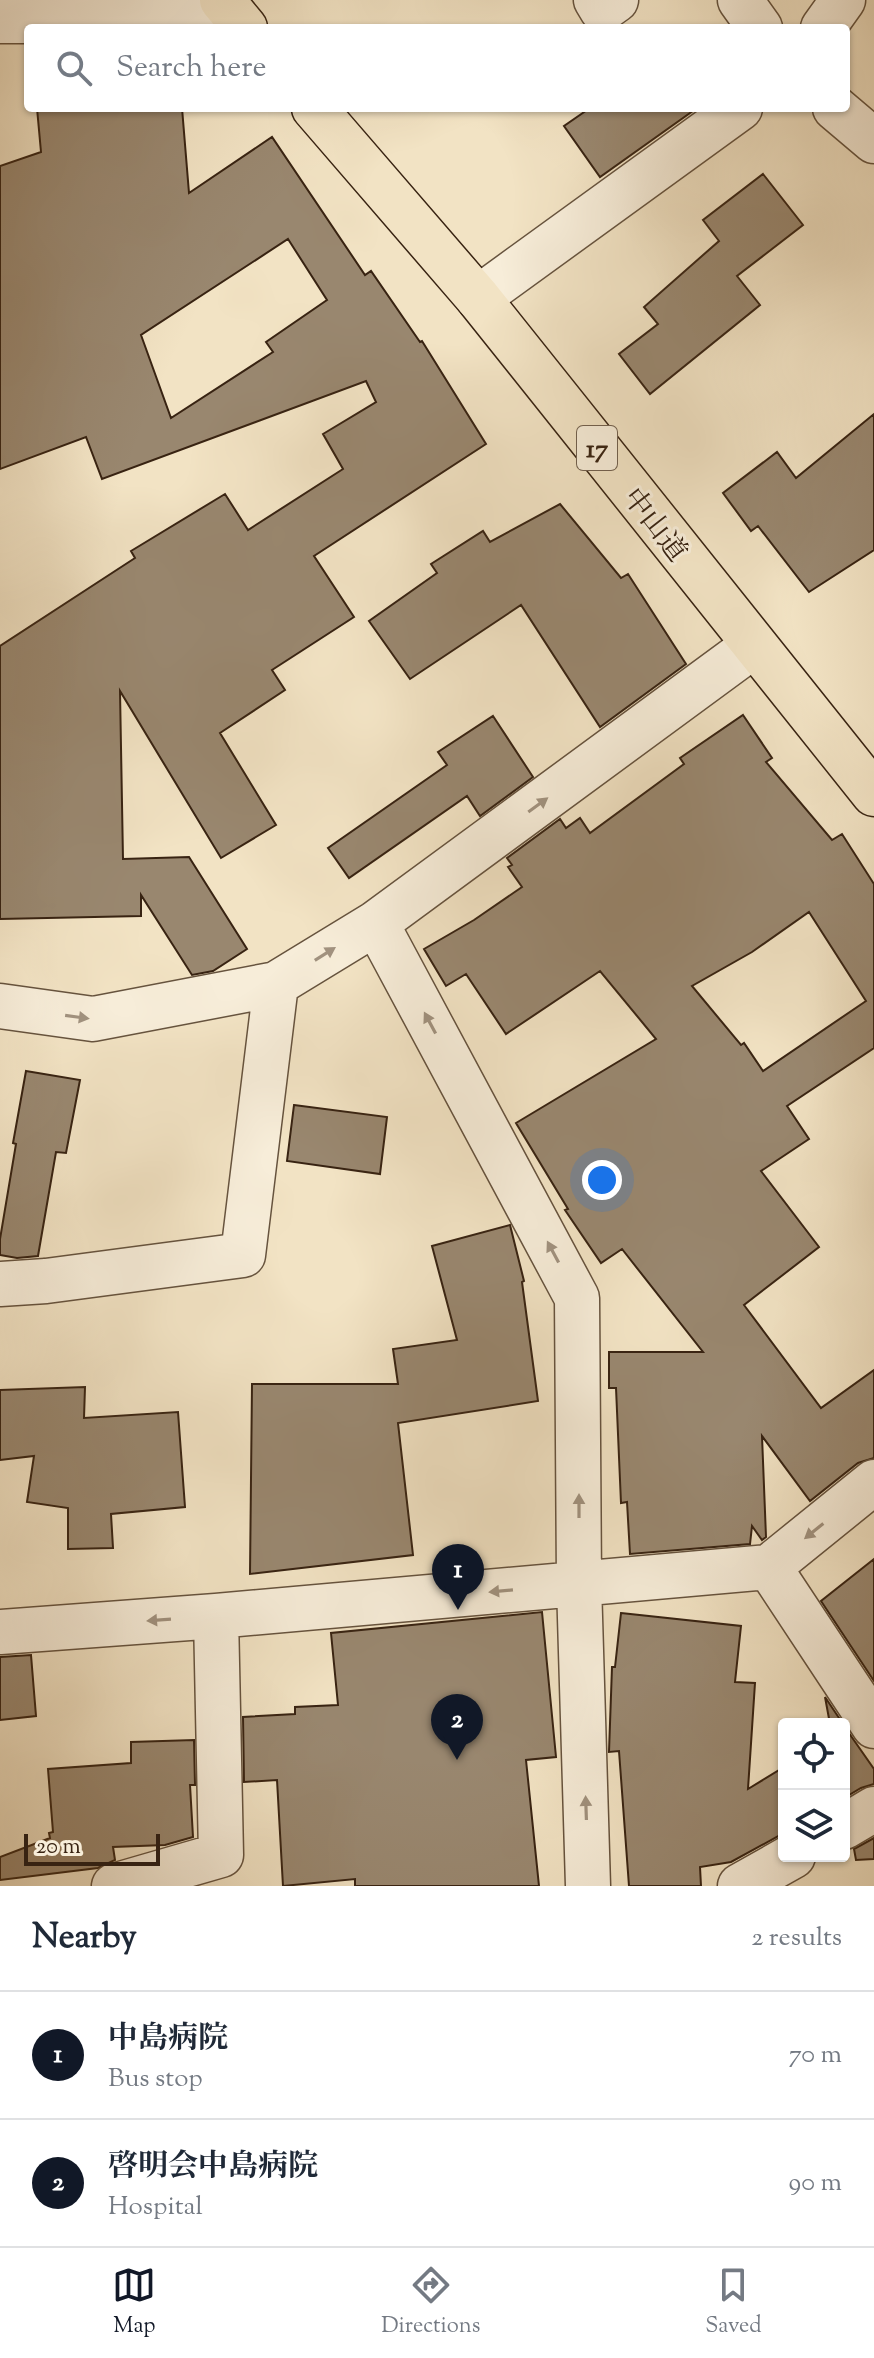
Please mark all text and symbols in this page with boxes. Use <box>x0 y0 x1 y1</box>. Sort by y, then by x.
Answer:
search box <box>24 24 850 112</box>
icon: search <box>52 46 96 90</box>
text: Search here <box>116 47 266 90</box>
road number: 17 <box>577 426 617 470</box>
street label: 中山道 <box>612 480 695 571</box>
one-way arrow <box>527 797 548 813</box>
one-way arrow <box>314 947 336 961</box>
one-way arrow <box>65 1011 90 1024</box>
one-way arrow <box>423 1012 436 1035</box>
your location <box>582 1160 622 1200</box>
one-way arrow <box>546 1241 559 1264</box>
one-way arrow <box>572 1493 585 1518</box>
one-way arrow <box>804 1522 824 1539</box>
pin: 1 <box>432 1544 484 1610</box>
one-way arrow <box>488 1585 513 1598</box>
one-way arrow <box>146 1614 171 1627</box>
pin: 2 <box>431 1694 483 1760</box>
map controls <box>778 1718 850 1862</box>
button: locate <box>778 1718 850 1790</box>
button: layers <box>778 1790 850 1862</box>
one-way arrow <box>580 1795 592 1820</box>
scale bar <box>24 1830 160 1866</box>
text: 20 m <box>36 1832 81 1864</box>
text: Nearby <box>32 1914 137 1963</box>
text: 2 results <box>751 1920 842 1957</box>
text: 中島病院 <box>108 2018 228 2061</box>
text: 1 <box>54 2037 62 2074</box>
text: 70 m <box>789 2037 842 2074</box>
text: Bus stop <box>108 2061 203 2098</box>
text: 啓明会中島病院 <box>108 2146 318 2189</box>
text: 2 <box>52 2165 64 2202</box>
text: 90 m <box>789 2165 842 2202</box>
text: Hospital <box>108 2189 203 2226</box>
tab: Map <box>112 2263 156 2343</box>
tab: Directions <box>381 2263 480 2343</box>
tab: Saved <box>705 2263 762 2343</box>

